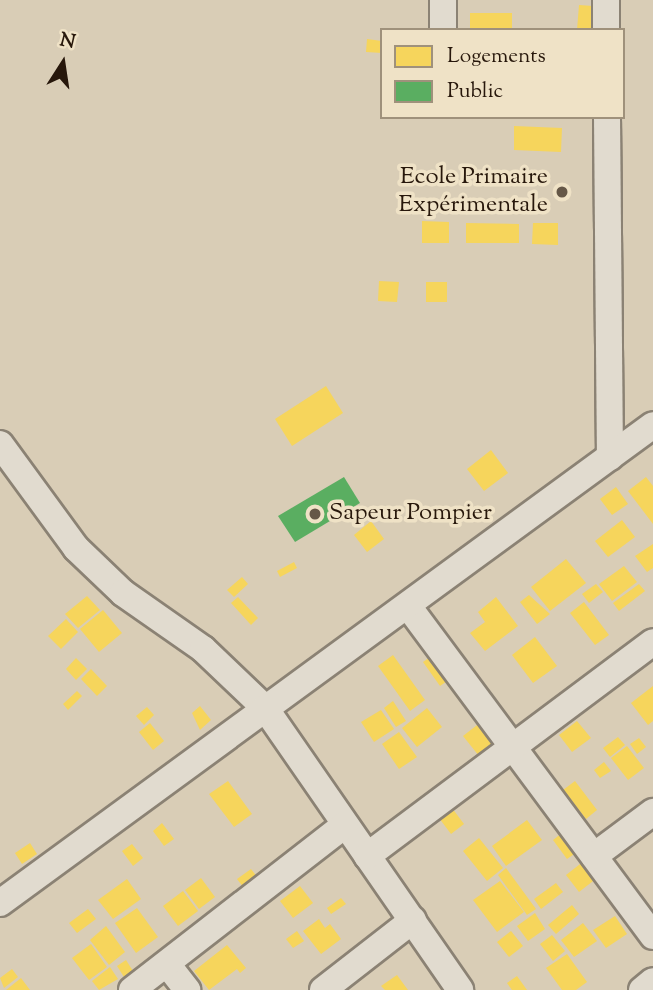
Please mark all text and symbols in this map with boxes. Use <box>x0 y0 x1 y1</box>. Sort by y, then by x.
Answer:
text: N <box>57 27 78 57</box>
north arrow <box>28 28 98 98</box>
legend <box>380 28 625 119</box>
text: Logements <box>447 42 546 72</box>
text: Public <box>447 77 503 107</box>
place label: Ecole Primaire Expérimentale <box>399 164 548 220</box>
marker: Ecole Primaire Expérimentale <box>554 184 570 200</box>
place label: Sapeur Pompier <box>329 500 492 528</box>
marker: Sapeur Pompier <box>307 506 323 522</box>

